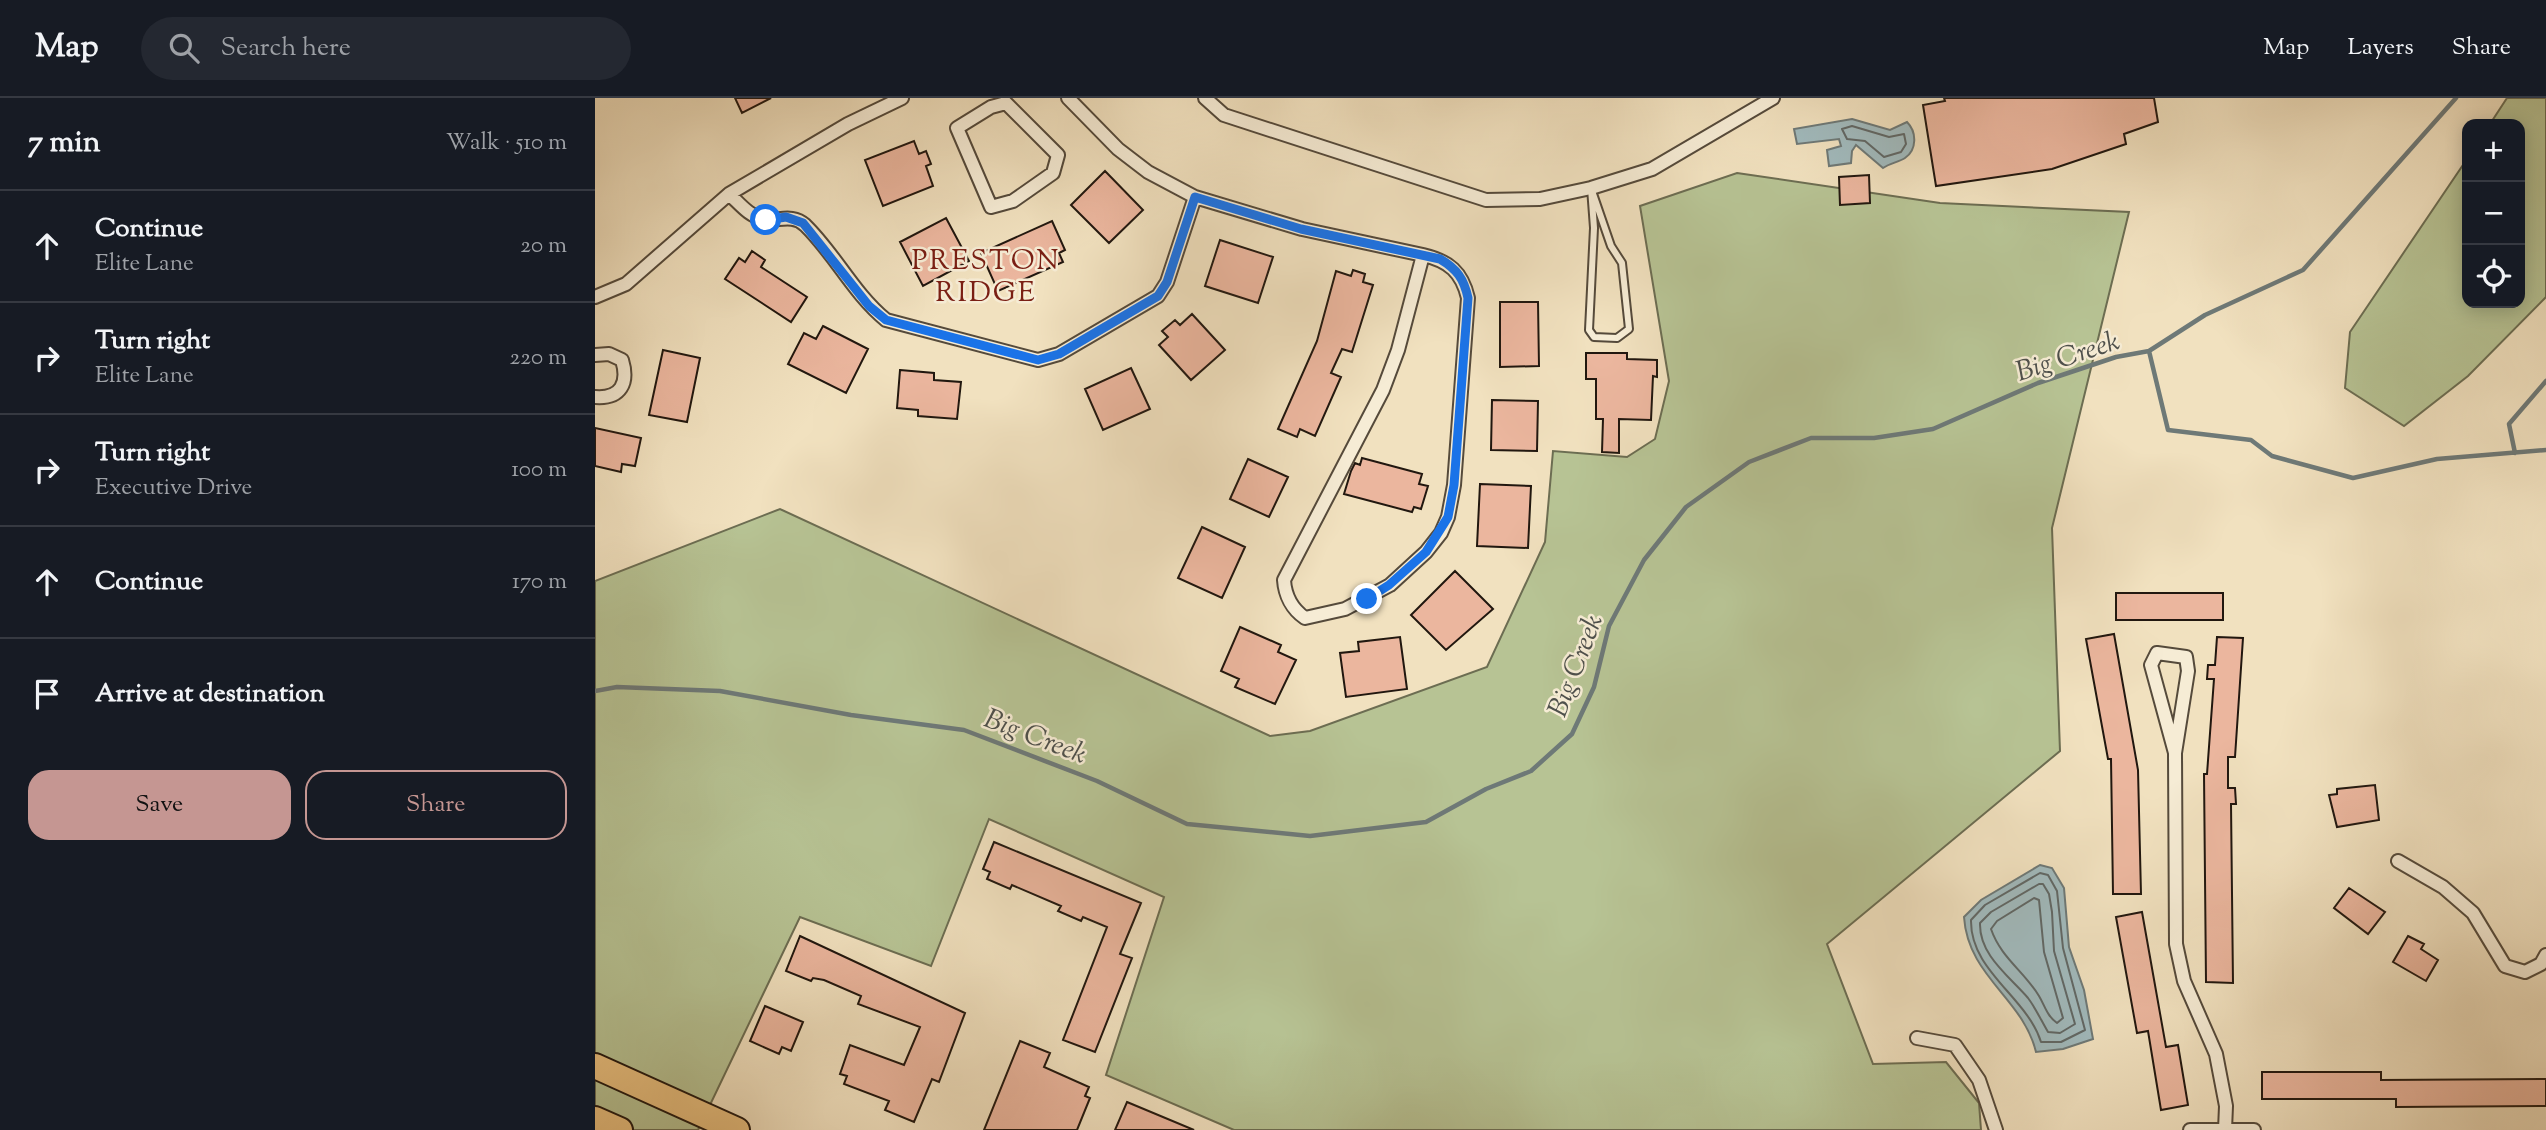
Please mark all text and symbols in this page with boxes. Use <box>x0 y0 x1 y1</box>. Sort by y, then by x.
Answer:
search box <box>141 17 631 80</box>
text: Map <box>35 24 99 72</box>
icon: search <box>165 29 203 67</box>
text: Search here <box>221 30 351 67</box>
text: Map <box>2263 31 2309 65</box>
text: Layers <box>2347 31 2414 65</box>
text: Share <box>2452 31 2511 65</box>
map controls <box>2462 119 2525 308</box>
button: + <box>2462 119 2525 182</box>
text: 7 min <box>28 122 100 165</box>
text: Walk · 510 m <box>446 127 567 160</box>
button: − <box>2462 182 2525 245</box>
route start <box>750 204 781 235</box>
text: Continue <box>95 211 203 248</box>
icon: ahead <box>28 227 66 265</box>
text: 20 m <box>520 230 567 263</box>
district label: PRESTON RIDGE <box>912 242 1061 314</box>
button: locate <box>2462 245 2525 308</box>
text: Elite Lane <box>95 248 194 281</box>
water label: Big Creek <box>2011 322 2125 393</box>
text: Turn right <box>95 323 210 360</box>
icon: right <box>28 339 66 377</box>
text: 220 m <box>509 342 567 375</box>
text: Elite Lane <box>95 360 194 393</box>
text: Turn right <box>95 435 210 472</box>
icon: right <box>28 451 66 489</box>
text: 100 m <box>511 454 567 487</box>
text: Executive Drive <box>95 472 252 505</box>
icon: ahead <box>28 563 66 601</box>
text: Continue <box>95 564 203 601</box>
text: 170 m <box>512 566 567 599</box>
route end <box>1351 583 1382 614</box>
water label: Big Creek <box>1539 609 1615 723</box>
icon: arrive <box>28 675 66 713</box>
text: Arrive at destination <box>95 676 325 713</box>
water label: Big Creek <box>978 700 1092 776</box>
button: Save <box>28 770 291 840</box>
button: Share <box>305 770 567 840</box>

